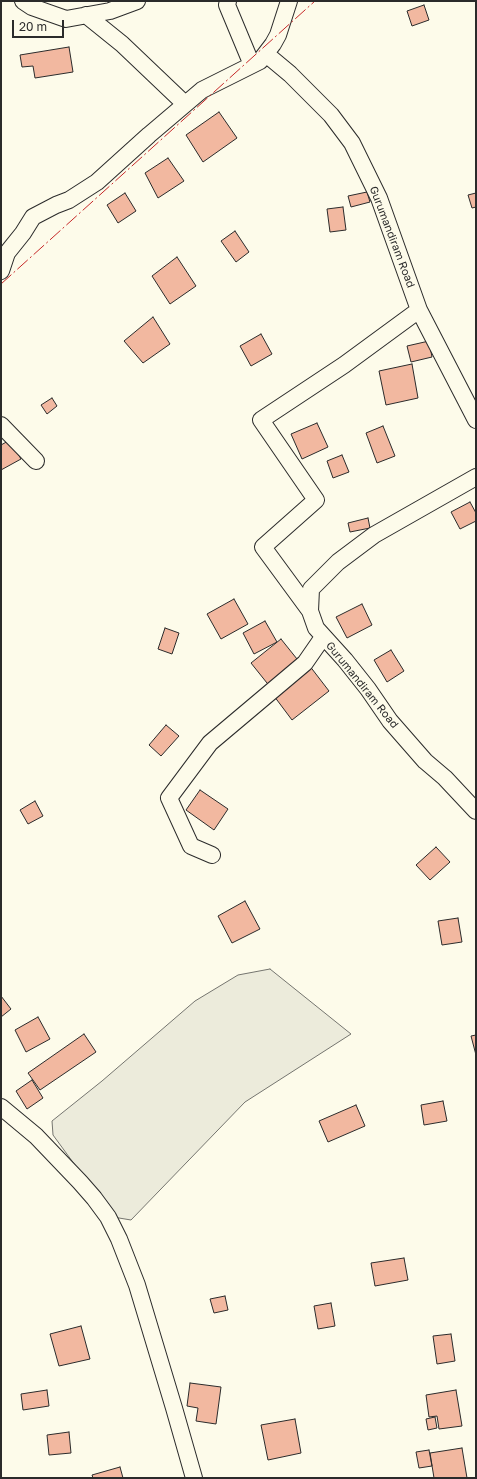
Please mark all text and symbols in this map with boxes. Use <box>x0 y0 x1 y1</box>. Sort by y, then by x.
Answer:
scale bar <box>14 12 66 38</box>
text: 20 m <box>19 19 47 34</box>
street label: Gurumandiram Road <box>367 184 417 290</box>
street label: Gurumandiram Road <box>323 639 401 731</box>

